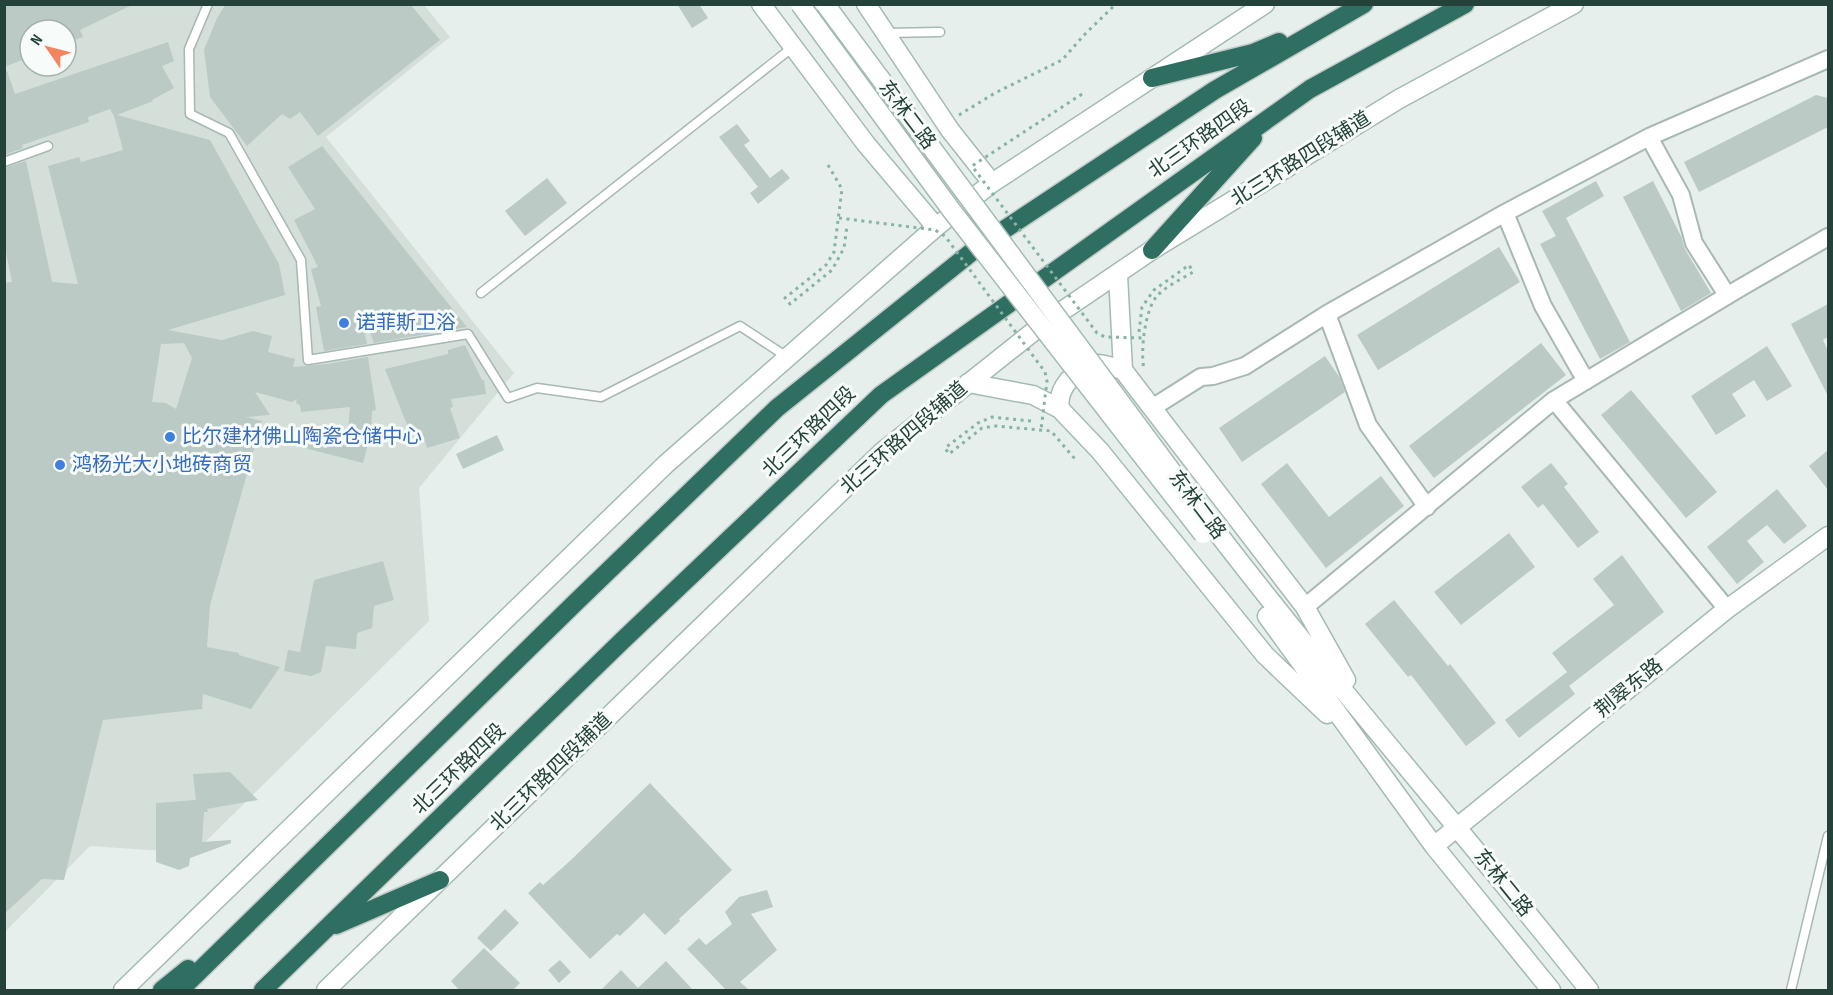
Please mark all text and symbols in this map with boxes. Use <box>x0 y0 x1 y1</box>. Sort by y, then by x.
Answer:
north arrow <box>18 18 78 78</box>
text: N <box>27 31 47 49</box>
street label: 东林二路 <box>873 76 941 154</box>
street label: 北三环路四段 <box>1144 95 1256 183</box>
street label: 北三环路四段辅道 <box>1227 106 1375 212</box>
place label: 诺菲斯卫浴 <box>356 311 456 335</box>
marker: 诺菲斯卫浴 <box>337 316 351 330</box>
street label: 北三环路四段辅道 <box>836 376 972 500</box>
street label: 北三环路四段 <box>758 382 860 482</box>
place label: 比尔建材佛山陶瓷仓储中心 <box>182 425 422 449</box>
marker: 比尔建材佛山陶瓷仓储中心 <box>163 430 177 444</box>
place label: 鸿杨光大小地砖商贸 <box>72 453 252 477</box>
marker: 鸿杨光大小地砖商贸 <box>53 458 67 472</box>
street label: 东林二路 <box>1163 466 1231 544</box>
street label: 荆翠东路 <box>1590 654 1668 722</box>
street label: 北三环路四段辅道 <box>485 708 617 836</box>
street label: 北三环路四段 <box>408 719 510 819</box>
street label: 东林二路 <box>1469 844 1537 922</box>

